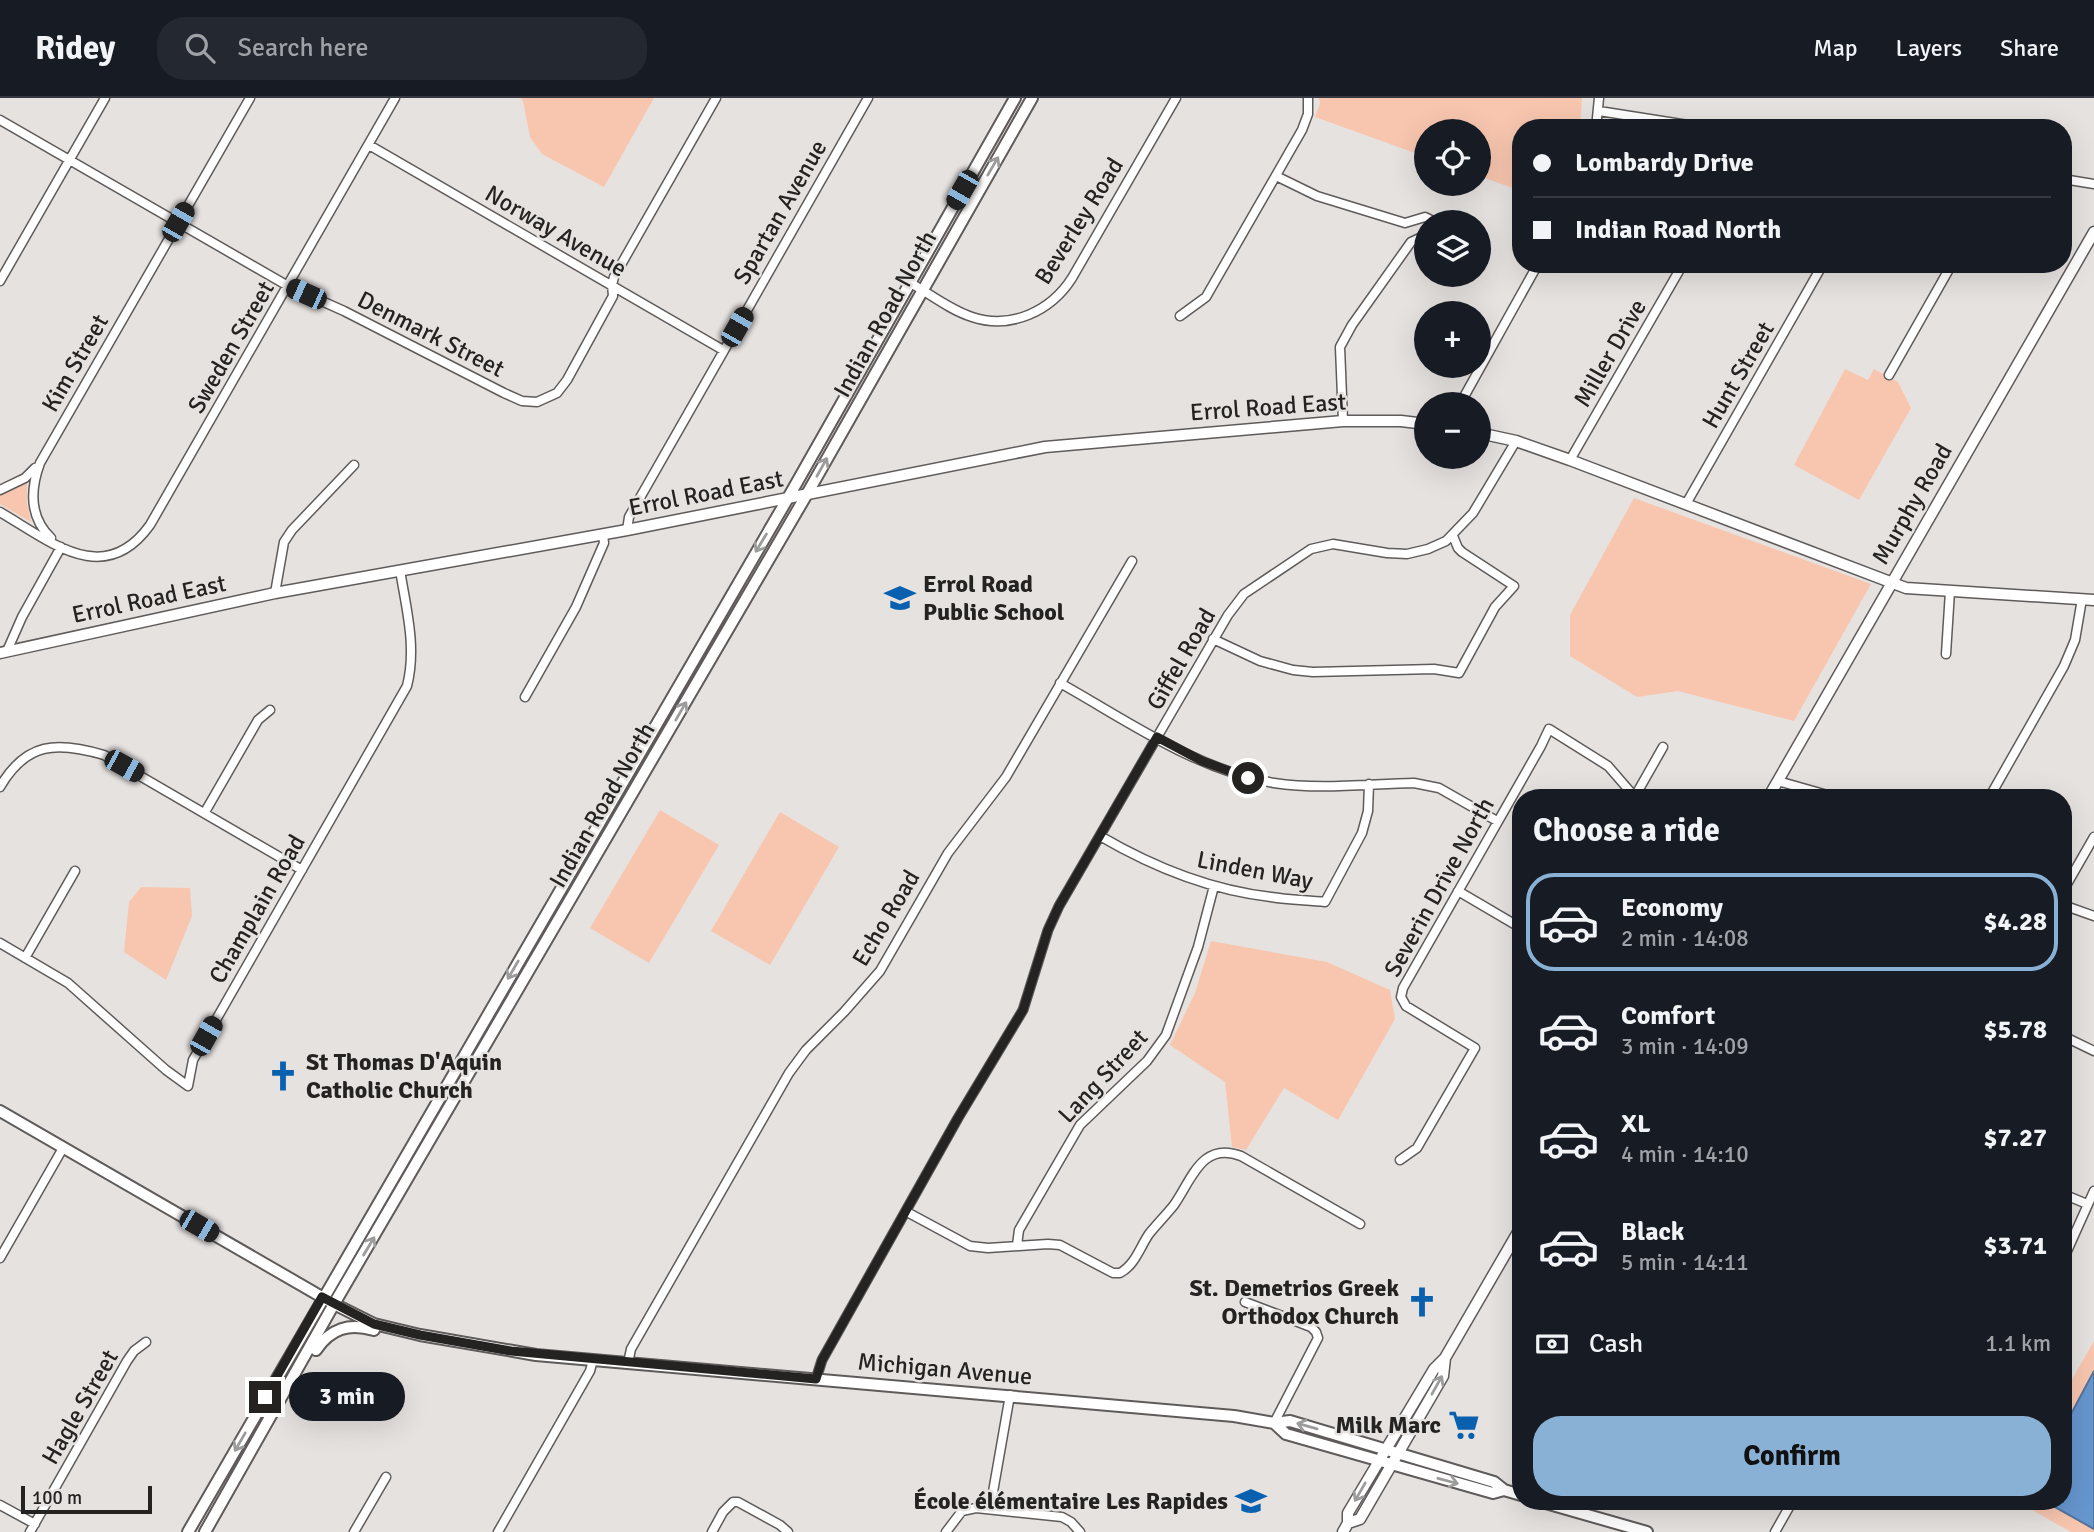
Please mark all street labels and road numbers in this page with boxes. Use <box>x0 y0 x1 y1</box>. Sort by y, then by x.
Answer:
street label: Spartan Avenue <box>727 135 833 289</box>
street label: Beverley Road <box>1028 152 1130 290</box>
street label: Norway Avenue <box>480 178 632 284</box>
street label: Indian Road North <box>827 225 943 403</box>
street label: Sweden Street <box>181 276 281 418</box>
street label: Denmark Street <box>353 284 509 384</box>
street label: Miller Drive <box>1567 294 1653 412</box>
street label: Kim Street <box>35 309 115 417</box>
street label: Hunt Street <box>1695 316 1781 434</box>
street label: Errol Road East <box>1189 387 1347 427</box>
street label: Murphy Road <box>1865 438 1959 570</box>
street label: Errol Road East <box>626 463 786 523</box>
street label: Errol Road East <box>69 568 229 630</box>
street label: Giffel Road <box>1140 603 1222 715</box>
street label: Indian Road North <box>542 717 662 893</box>
street label: Severin Drive North <box>1377 792 1501 982</box>
street label: Champlain Road <box>202 829 312 989</box>
street label: Linden Way <box>1195 844 1315 896</box>
street label: Echo Road <box>846 864 926 972</box>
street label: Lang Street <box>1052 1023 1154 1129</box>
street label: Hagle Street <box>35 1344 125 1470</box>
street label: Michigan Avenue <box>856 1346 1034 1392</box>

